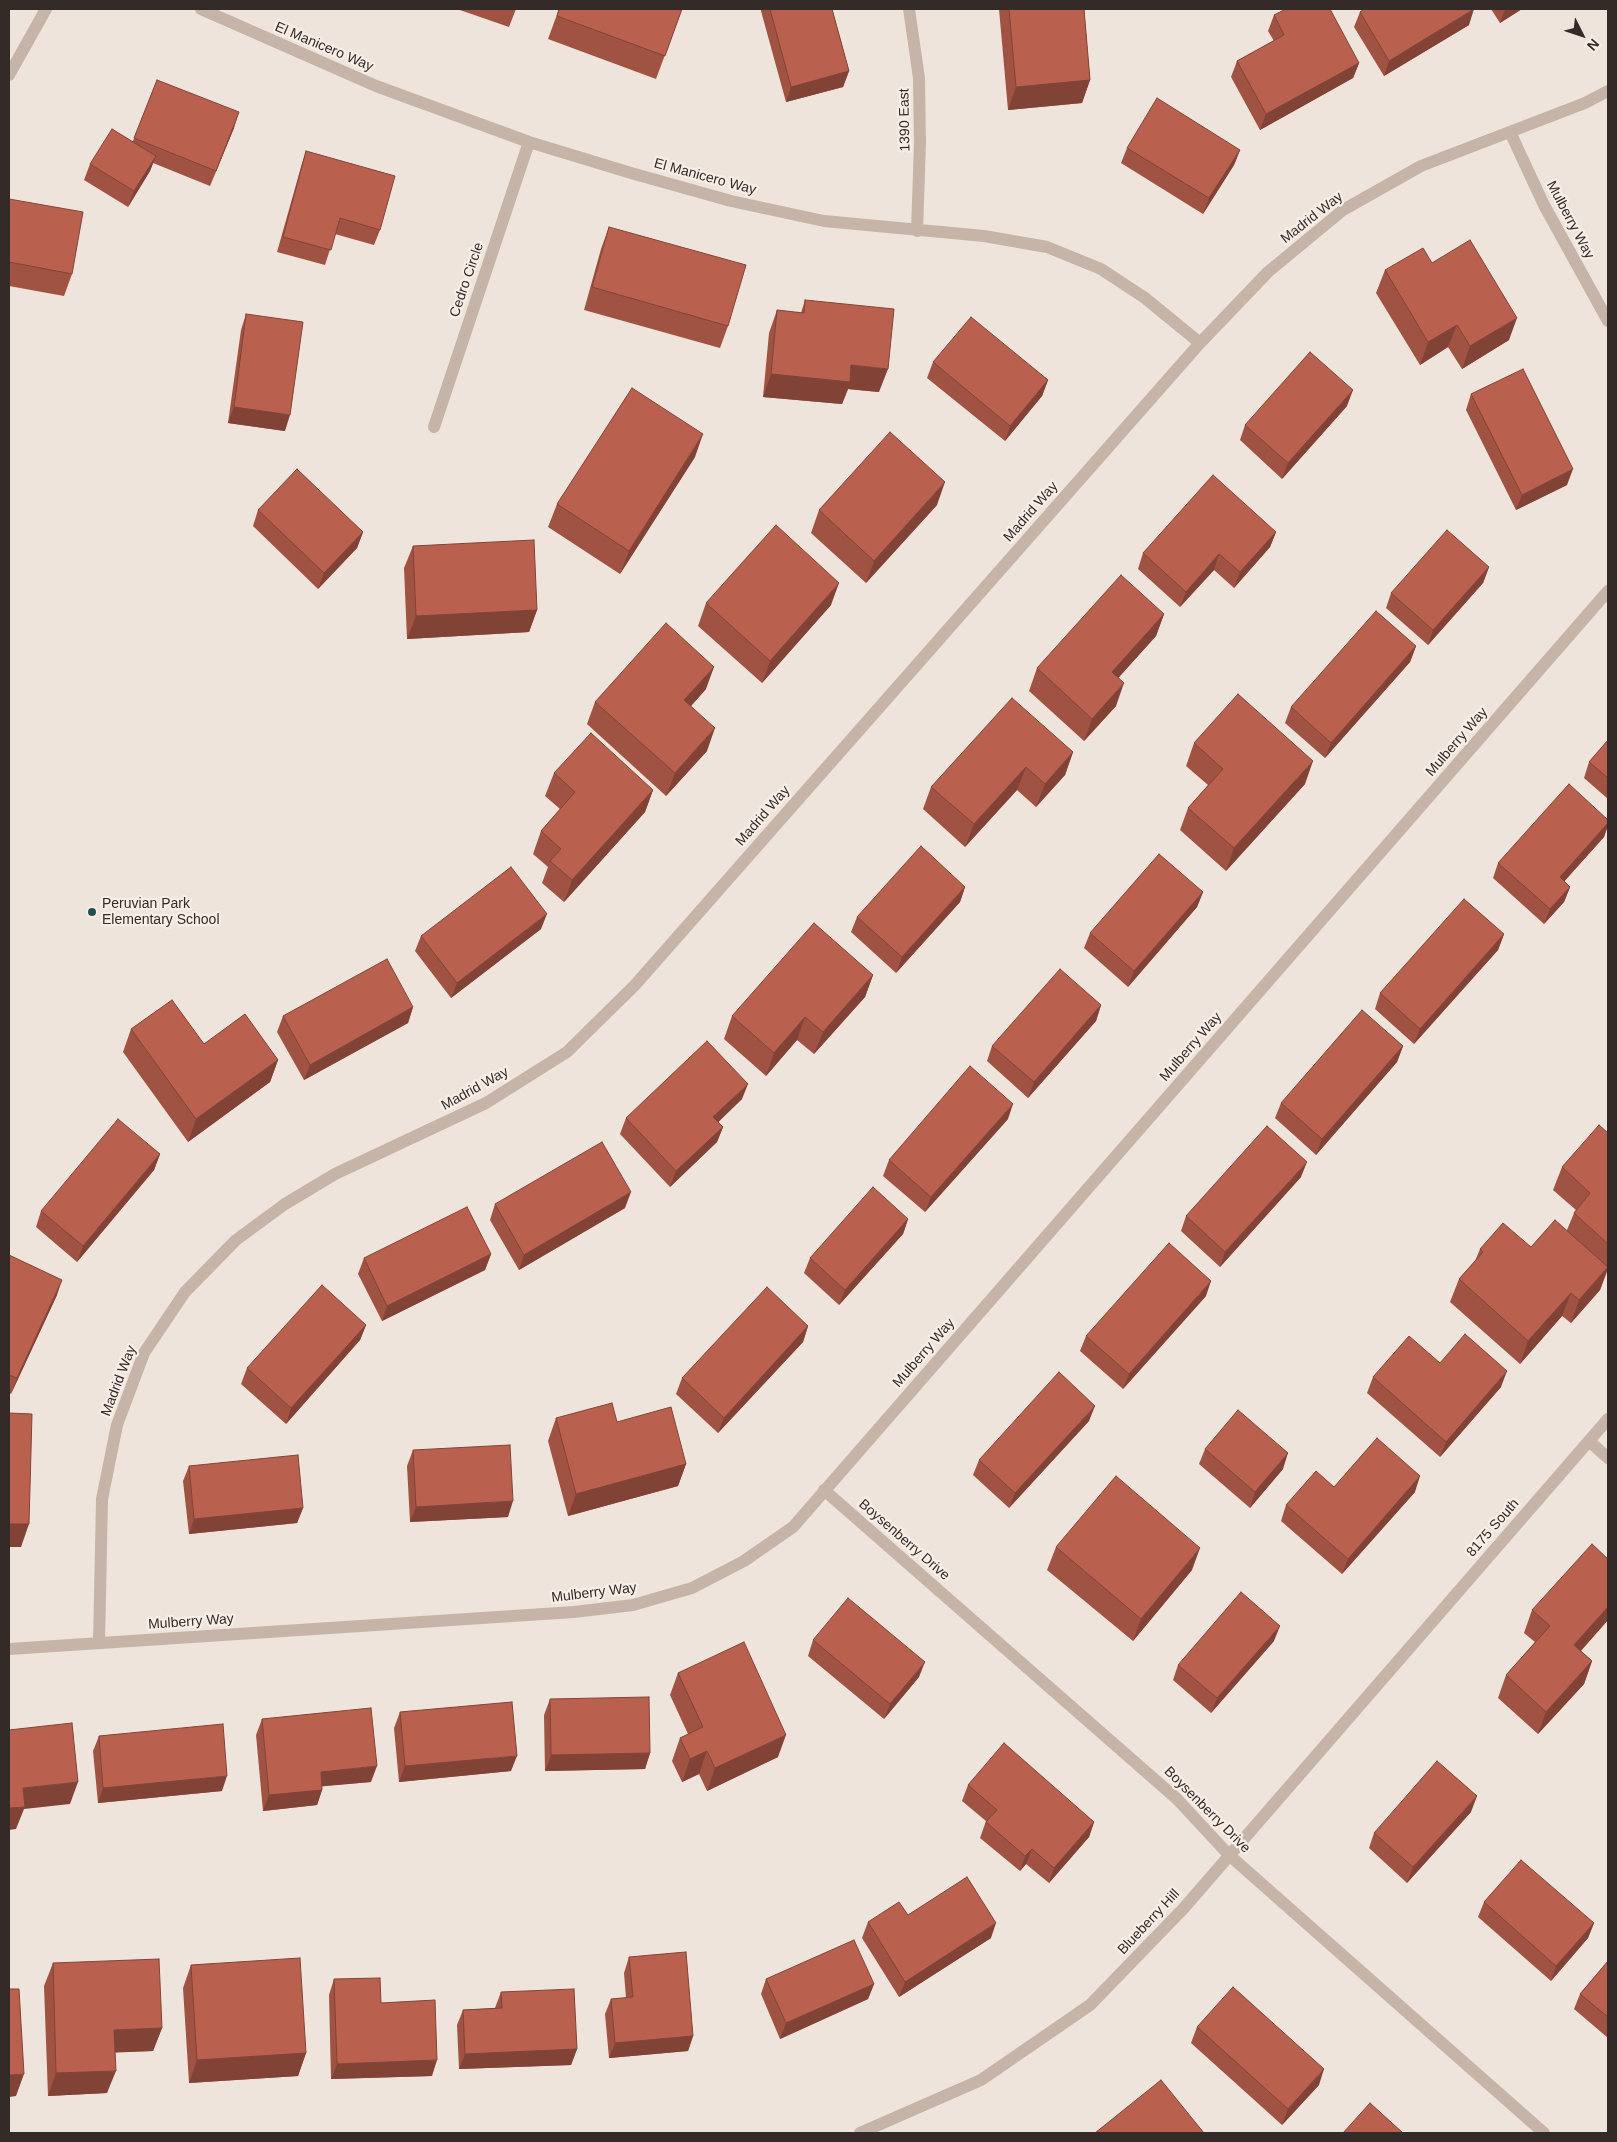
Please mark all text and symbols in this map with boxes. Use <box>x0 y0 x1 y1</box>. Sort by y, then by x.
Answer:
north arrow <box>1557 10 1607 60</box>
street label: El Manicero Way <box>272 19 376 75</box>
text: N <box>1584 36 1603 54</box>
street label: 1390 East <box>896 88 914 152</box>
street label: El Manicero Way <box>652 155 758 199</box>
street label: Mulberry Way <box>1542 178 1598 262</box>
street label: Madrid Way <box>1278 189 1346 247</box>
street label: Cedro Circle <box>446 240 488 320</box>
street label: Madrid Way <box>1000 479 1062 545</box>
street label: Mulberry Way <box>1423 704 1491 780</box>
street label: Madrid Way <box>732 783 794 849</box>
place label: Peruvian Park Elementary School <box>102 896 220 929</box>
marker: Peruvian Park Elementary School <box>86 906 98 918</box>
street label: Mulberry Way <box>1157 1009 1225 1085</box>
street label: Madrid Way <box>438 1064 512 1114</box>
street label: Mulberry Way <box>890 1315 958 1391</box>
street label: Madrid Way <box>98 1343 140 1419</box>
street label: 8175 South <box>1463 1495 1523 1561</box>
street label: Boysenberry Drive <box>855 1496 953 1584</box>
street label: Mulberry Way <box>550 1579 638 1607</box>
street label: Mulberry Way <box>148 1611 234 1633</box>
street label: Boysenberry Drive <box>1160 1763 1254 1857</box>
street label: Blueberry Hill <box>1114 1886 1184 1958</box>

